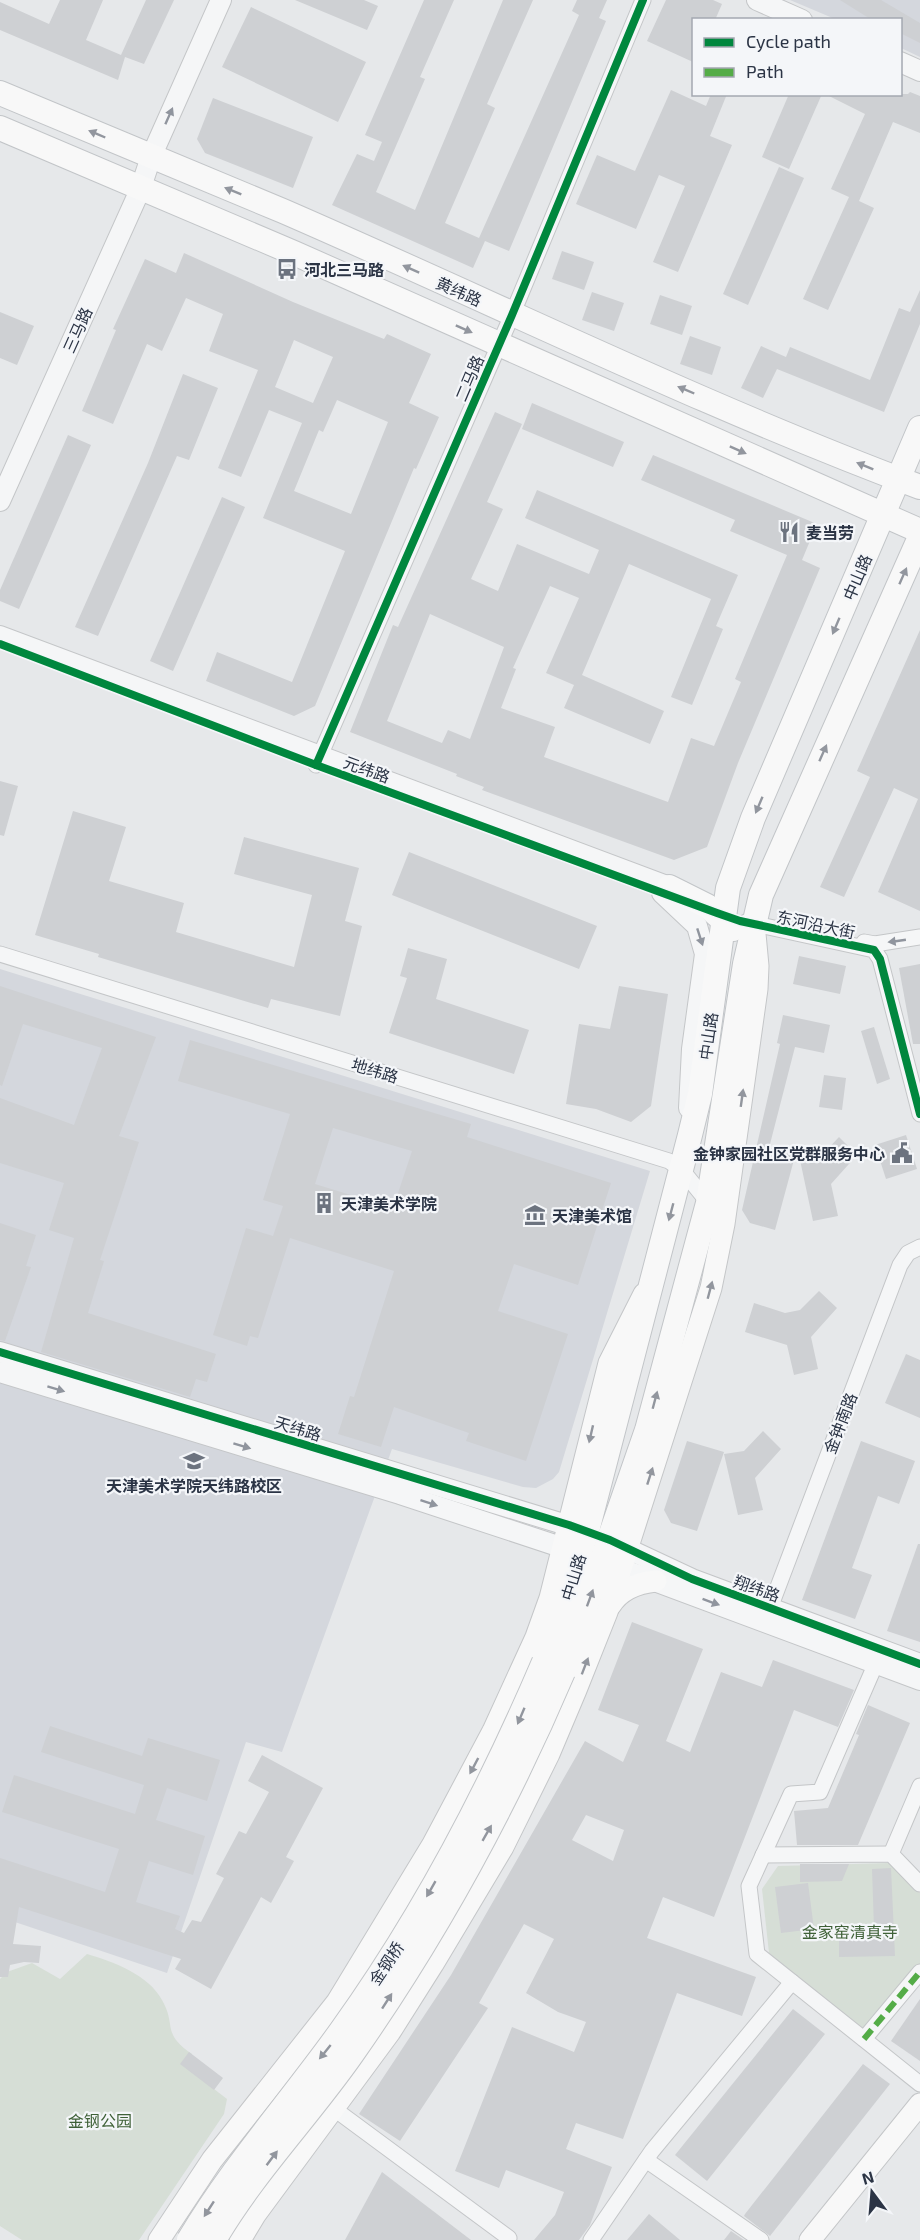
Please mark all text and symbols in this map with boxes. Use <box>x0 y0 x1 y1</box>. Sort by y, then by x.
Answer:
legend <box>692 18 902 96</box>
text: Cycle path <box>746 30 831 52</box>
text: Path <box>746 60 784 82</box>
one-way arrow <box>164 106 174 124</box>
one-way arrow <box>88 129 106 138</box>
one-way arrow <box>223 186 241 196</box>
bus stop icon: 河北三马路 <box>275 257 299 281</box>
place label: 河北三马路 <box>304 260 384 279</box>
one-way arrow <box>403 265 420 274</box>
street label: 黄纬路 <box>433 273 485 309</box>
street label: 三马路 <box>59 304 95 356</box>
one-way arrow <box>455 325 473 334</box>
street label: 二马路 <box>451 352 487 404</box>
one-way arrow <box>676 385 694 395</box>
one-way arrow <box>730 446 747 455</box>
one-way arrow <box>856 461 874 471</box>
restaurant icon: 麦当劳 <box>777 520 801 544</box>
place label: 麦当劳 <box>806 523 854 542</box>
street label: 中山路 <box>839 551 875 603</box>
one-way arrow <box>898 566 908 584</box>
one-way arrow <box>831 618 841 636</box>
one-way arrow <box>818 744 828 762</box>
street label: 元纬路 <box>341 752 393 786</box>
one-way arrow <box>754 797 764 815</box>
street label: 东河沿大街 <box>775 906 857 942</box>
one-way arrow <box>696 928 705 946</box>
one-way arrow <box>888 936 907 945</box>
street label: 中山路 <box>695 1011 721 1061</box>
street label: 地纬路 <box>349 1054 401 1086</box>
one-way arrow <box>737 1088 746 1107</box>
public building icon: 金钟家园社区党群服务中心 <box>890 1141 914 1165</box>
place label: 金钟家园社区党群服务中心 <box>693 1144 885 1163</box>
building icon: 天津美术学院 <box>312 1191 336 1215</box>
place label: 天津美术学院 <box>341 1194 437 1213</box>
museum icon: 天津美术馆 <box>523 1203 547 1227</box>
one-way arrow <box>665 1203 675 1221</box>
place label: 天津美术馆 <box>552 1206 632 1225</box>
one-way arrow <box>706 1281 715 1299</box>
one-way arrow <box>47 1385 65 1394</box>
one-way arrow <box>651 1390 660 1408</box>
street label: 金钟南路 <box>820 1390 860 1456</box>
street label: 天纬路 <box>272 1412 324 1444</box>
one-way arrow <box>586 1425 596 1443</box>
one-way arrow <box>234 1442 252 1451</box>
school or university icon: 天津美术学院天纬路校区 <box>182 1449 206 1473</box>
one-way arrow <box>646 1467 656 1485</box>
place label: 天津美术学院天纬路校区 <box>106 1476 282 1495</box>
one-way arrow <box>420 1499 438 1509</box>
street label: 中山路 <box>557 1551 589 1603</box>
street label: 翔纬路 <box>731 1571 783 1605</box>
one-way arrow <box>586 1588 596 1606</box>
one-way arrow <box>702 1597 720 1607</box>
one-way arrow <box>581 1657 590 1675</box>
one-way arrow <box>516 1708 526 1726</box>
one-way arrow <box>469 1758 479 1775</box>
one-way arrow <box>482 1824 492 1841</box>
one-way arrow <box>426 1881 436 1898</box>
park label: 金家窑清真寺 <box>802 1922 898 1941</box>
street label: 金钢桥 <box>365 1938 407 1988</box>
one-way arrow <box>381 1993 392 2009</box>
one-way arrow <box>318 2044 331 2060</box>
park label: 金钢公园 <box>68 2111 132 2130</box>
one-way arrow <box>265 2150 277 2165</box>
north arrow <box>842 2162 902 2222</box>
text: N <box>860 2166 876 2188</box>
one-way arrow <box>204 2201 215 2217</box>

